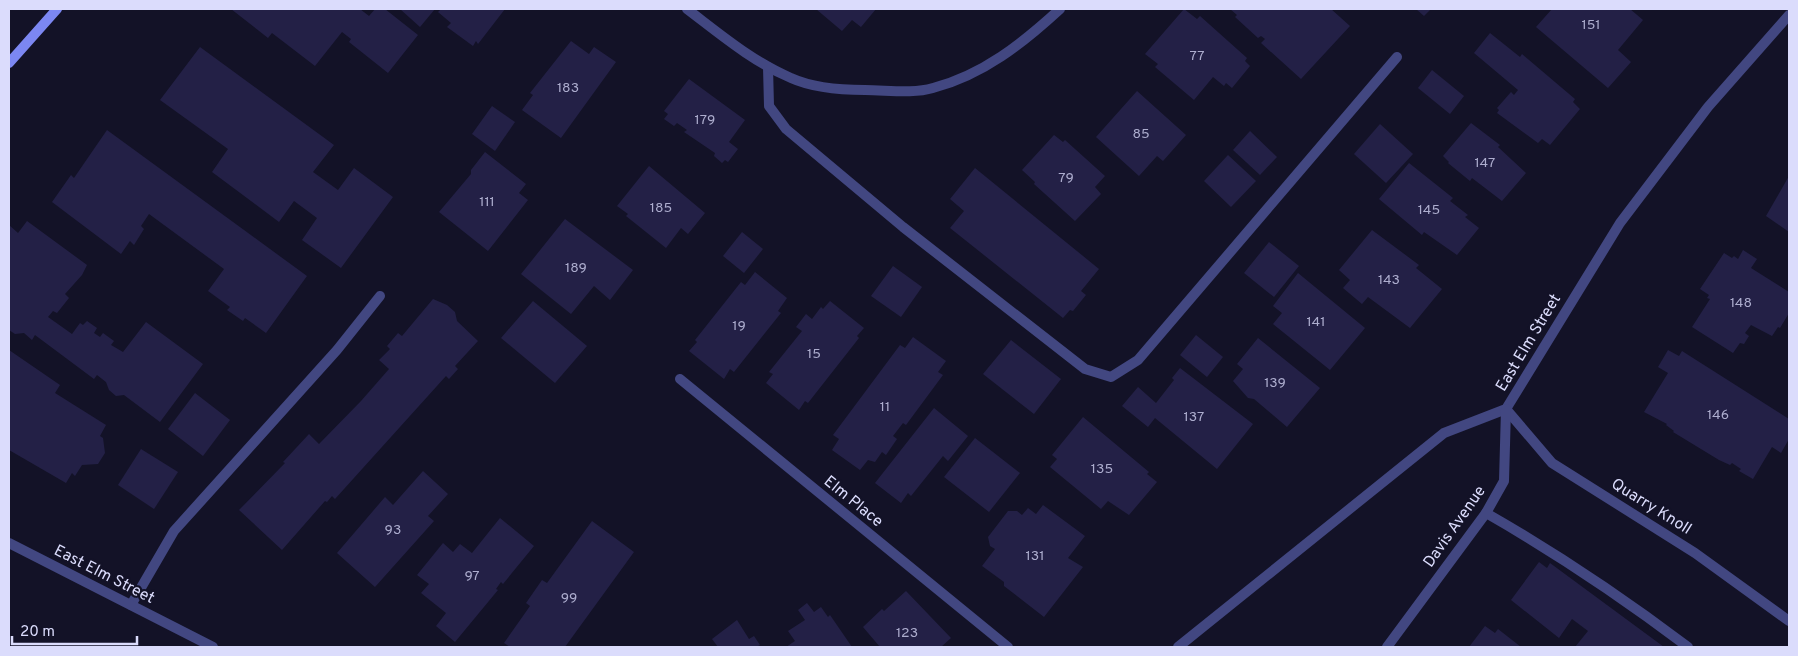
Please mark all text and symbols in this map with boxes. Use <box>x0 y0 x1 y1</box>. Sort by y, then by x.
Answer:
house number: 151 <box>1581 17 1601 34</box>
house number: 77 <box>1189 48 1205 65</box>
house number: 183 <box>557 80 579 97</box>
house number: 179 <box>695 112 715 129</box>
house number: 85 <box>1132 126 1150 143</box>
house number: 147 <box>1475 155 1495 172</box>
house number: 79 <box>1058 170 1074 187</box>
house number: 111 <box>479 194 495 211</box>
house number: 185 <box>650 200 672 217</box>
house number: 145 <box>1418 202 1440 219</box>
house number: 189 <box>565 260 587 277</box>
house number: 143 <box>1378 272 1400 289</box>
street label: East Elm Street <box>1492 291 1566 395</box>
house number: 148 <box>1730 295 1752 312</box>
house number: 141 <box>1307 314 1325 331</box>
house number: 19 <box>732 318 746 335</box>
house number: 15 <box>807 346 821 363</box>
house number: 139 <box>1264 375 1286 392</box>
house number: 11 <box>880 399 890 416</box>
house number: 146 <box>1707 407 1729 424</box>
house number: 137 <box>1184 409 1204 426</box>
house number: 135 <box>1091 461 1113 478</box>
street label: Elm Place <box>819 472 887 532</box>
street label: Quarry Knoll <box>1607 474 1695 540</box>
street label: Davis Avenue <box>1419 482 1491 572</box>
house number: 93 <box>385 522 401 539</box>
street label: East Elm Street <box>50 541 158 609</box>
house number: 131 <box>1026 548 1044 565</box>
house number: 97 <box>464 568 480 585</box>
house number: 99 <box>561 590 577 607</box>
scale bar <box>12 614 138 646</box>
text: 20 m <box>20 623 55 642</box>
house number: 123 <box>896 625 918 642</box>

